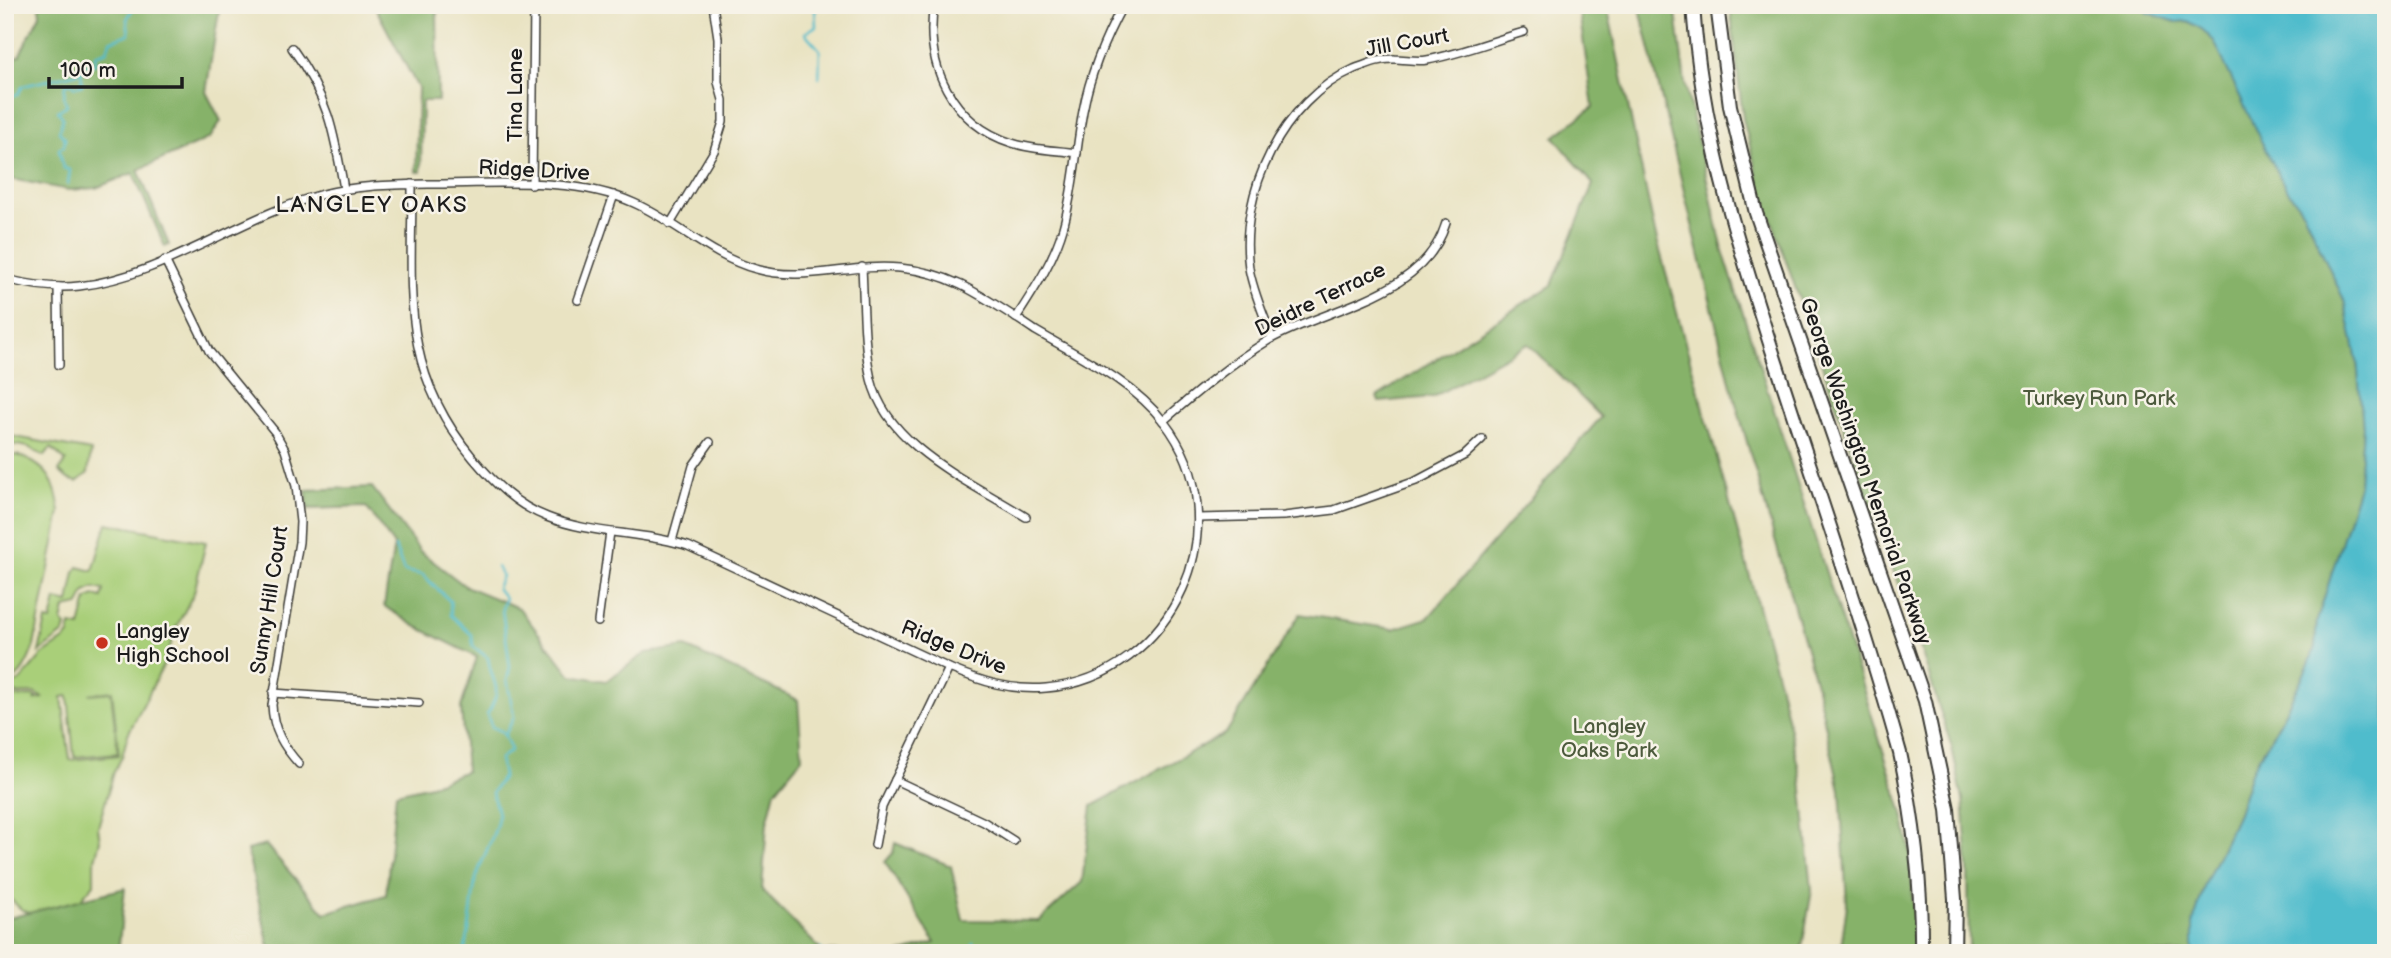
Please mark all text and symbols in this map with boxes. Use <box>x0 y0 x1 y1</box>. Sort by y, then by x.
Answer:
street label: Jill Court <box>1364 23 1451 62</box>
scale bar <box>49 46 182 90</box>
street label: Tina Lane <box>503 48 528 142</box>
text: 100 m <box>60 58 116 83</box>
street label: Ridge Drive <box>478 155 590 186</box>
district label: LANGLEY OAKS <box>275 191 469 219</box>
street label: Deidre Terrace <box>1251 257 1390 342</box>
street label: George Washington Memorial Parkway <box>1794 295 1937 648</box>
park label: Turkey Run Park <box>2023 386 2176 411</box>
street label: Sunny Hill Court <box>245 524 294 676</box>
street label: Ridge Drive <box>897 615 1010 680</box>
place label: Langley High School <box>116 619 229 668</box>
marker: Langley High School <box>94 635 110 651</box>
park label: Langley Oaks Park <box>1561 714 1658 763</box>

